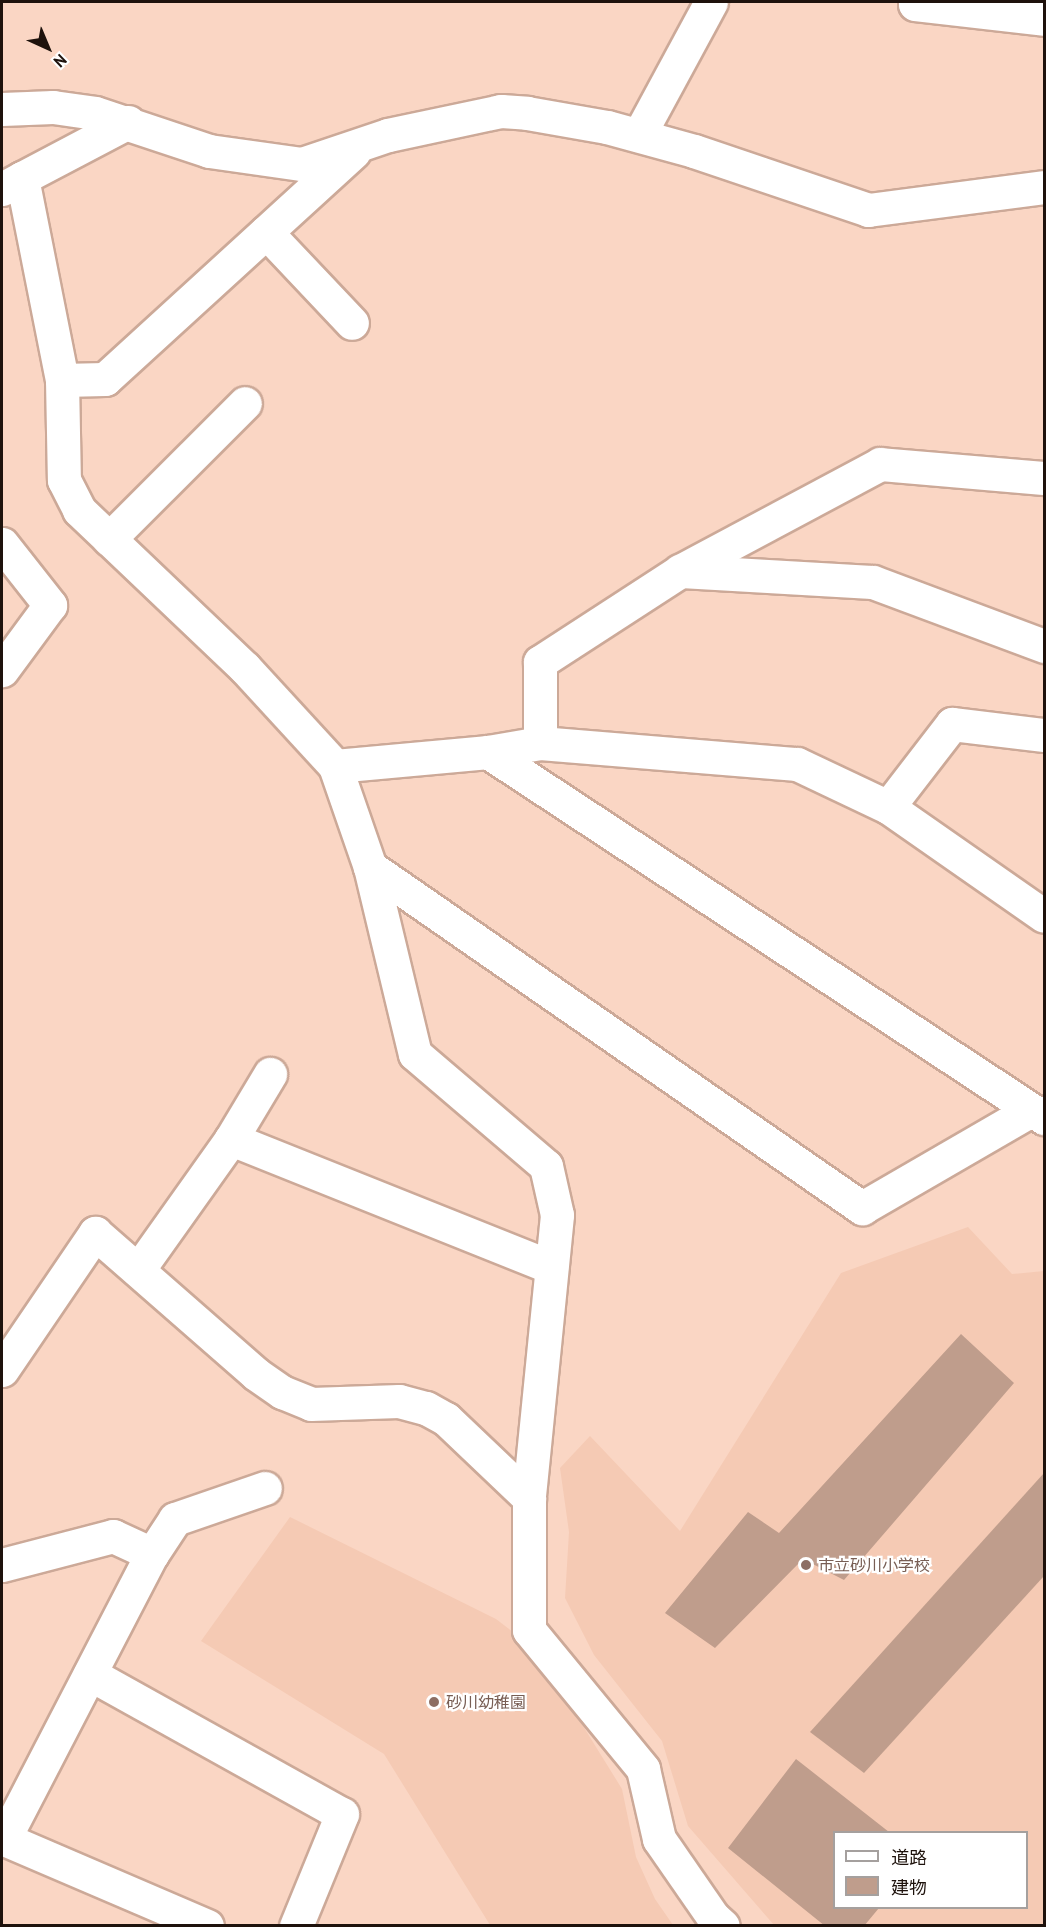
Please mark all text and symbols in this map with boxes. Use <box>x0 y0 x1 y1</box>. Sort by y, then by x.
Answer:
north arrow <box>18 18 78 78</box>
text: N <box>50 50 71 72</box>
place label: 市立砂川小学校 <box>818 1555 930 1575</box>
marker: 市立砂川小学校 <box>799 1558 813 1572</box>
place label: 砂川幼稚園 <box>446 1692 526 1712</box>
marker: 砂川幼稚園 <box>427 1695 441 1709</box>
legend <box>833 1831 1028 1909</box>
text: 道路 <box>891 1846 927 1869</box>
text: 建物 <box>891 1876 927 1899</box>

